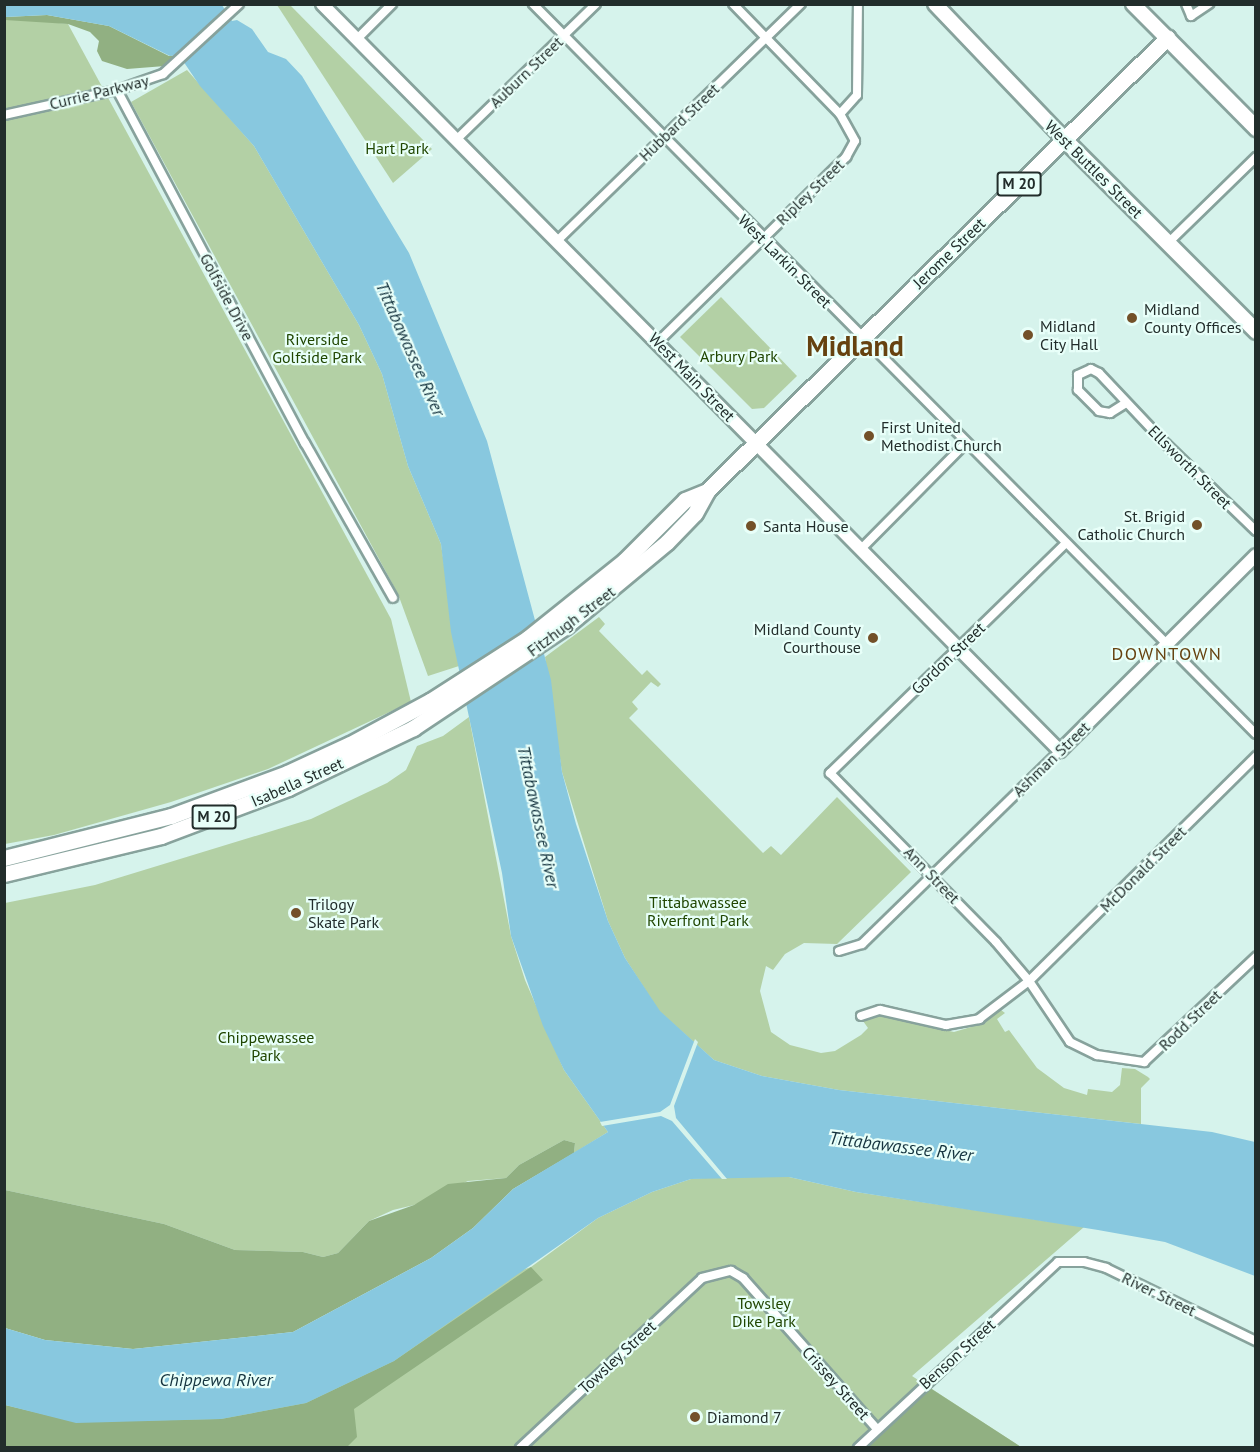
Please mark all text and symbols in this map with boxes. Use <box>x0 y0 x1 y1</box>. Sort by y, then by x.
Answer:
street label: Auburn Street <box>485 32 567 112</box>
street label: Currie Parkway <box>47 70 151 114</box>
street label: Hubbard Street <box>635 79 723 165</box>
street label: West Buttles Street <box>1041 116 1147 222</box>
park label: Hart Park <box>365 138 429 158</box>
street label: Ripley Street <box>772 155 848 229</box>
road number: M 20 <box>996 172 1042 196</box>
street label: West Larkin Street <box>734 210 836 312</box>
street label: Jerome Street <box>909 214 989 292</box>
street label: Golfside Drive <box>196 250 258 344</box>
water label: Tittabawassee River <box>371 278 449 420</box>
place label: Midland County Offices <box>1144 299 1242 337</box>
marker: Midland County Offices <box>1125 311 1139 325</box>
place label: Midland City Hall <box>1040 316 1099 354</box>
marker: Midland City Hall <box>1021 328 1035 342</box>
park label: Riverside Golfside Park <box>272 329 362 367</box>
street label: West Main Street <box>645 329 739 425</box>
district label: Midland <box>806 329 904 363</box>
park label: Arbury Park <box>700 346 778 366</box>
place label: First United Methodist Church <box>881 417 1002 455</box>
street label: Ellsworth Street <box>1144 421 1236 513</box>
marker: First United Methodist Church <box>862 429 876 443</box>
place label: St. Brigid Catholic Church <box>1077 506 1185 544</box>
place label: Santa House <box>763 516 849 536</box>
marker: St. Brigid Catholic Church <box>1190 518 1204 532</box>
marker: Santa House <box>744 519 758 533</box>
street label: Fitzhugh Street <box>523 582 619 660</box>
street label: Gordon Street <box>907 618 989 698</box>
place label: Midland County Courthouse <box>754 619 861 657</box>
marker: Midland County Courthouse <box>866 631 880 645</box>
district label: DOWNTOWN <box>1112 643 1222 665</box>
street label: Ashman Street <box>1008 717 1094 801</box>
water label: Tittabawassee River <box>512 744 564 890</box>
street label: Isabella Street <box>248 753 346 811</box>
road number: M 20 <box>192 805 236 829</box>
street label: McDonald Street <box>1096 822 1190 916</box>
street label: Ann Street <box>900 842 964 908</box>
park label: Tittabawassee Riverfront Park <box>647 892 749 930</box>
place label: Trilogy Skate Park <box>308 894 379 932</box>
marker: Trilogy Skate Park <box>289 906 303 920</box>
street label: Rodd Street <box>1155 985 1225 1055</box>
park label: Chippewassee Park <box>218 1027 314 1065</box>
water label: Tittabawassee River <box>828 1127 974 1167</box>
street label: River Street <box>1119 1268 1199 1320</box>
park label: Towsley Dike Park <box>732 1293 796 1331</box>
street label: Benson Street <box>915 1315 999 1393</box>
street label: Towsley Street <box>574 1316 660 1398</box>
street label: Crissey Street <box>798 1342 874 1424</box>
water label: Chippewa River <box>159 1369 273 1391</box>
place label: Diamond 7 <box>707 1407 782 1427</box>
marker: Diamond 7 <box>688 1410 702 1424</box>

